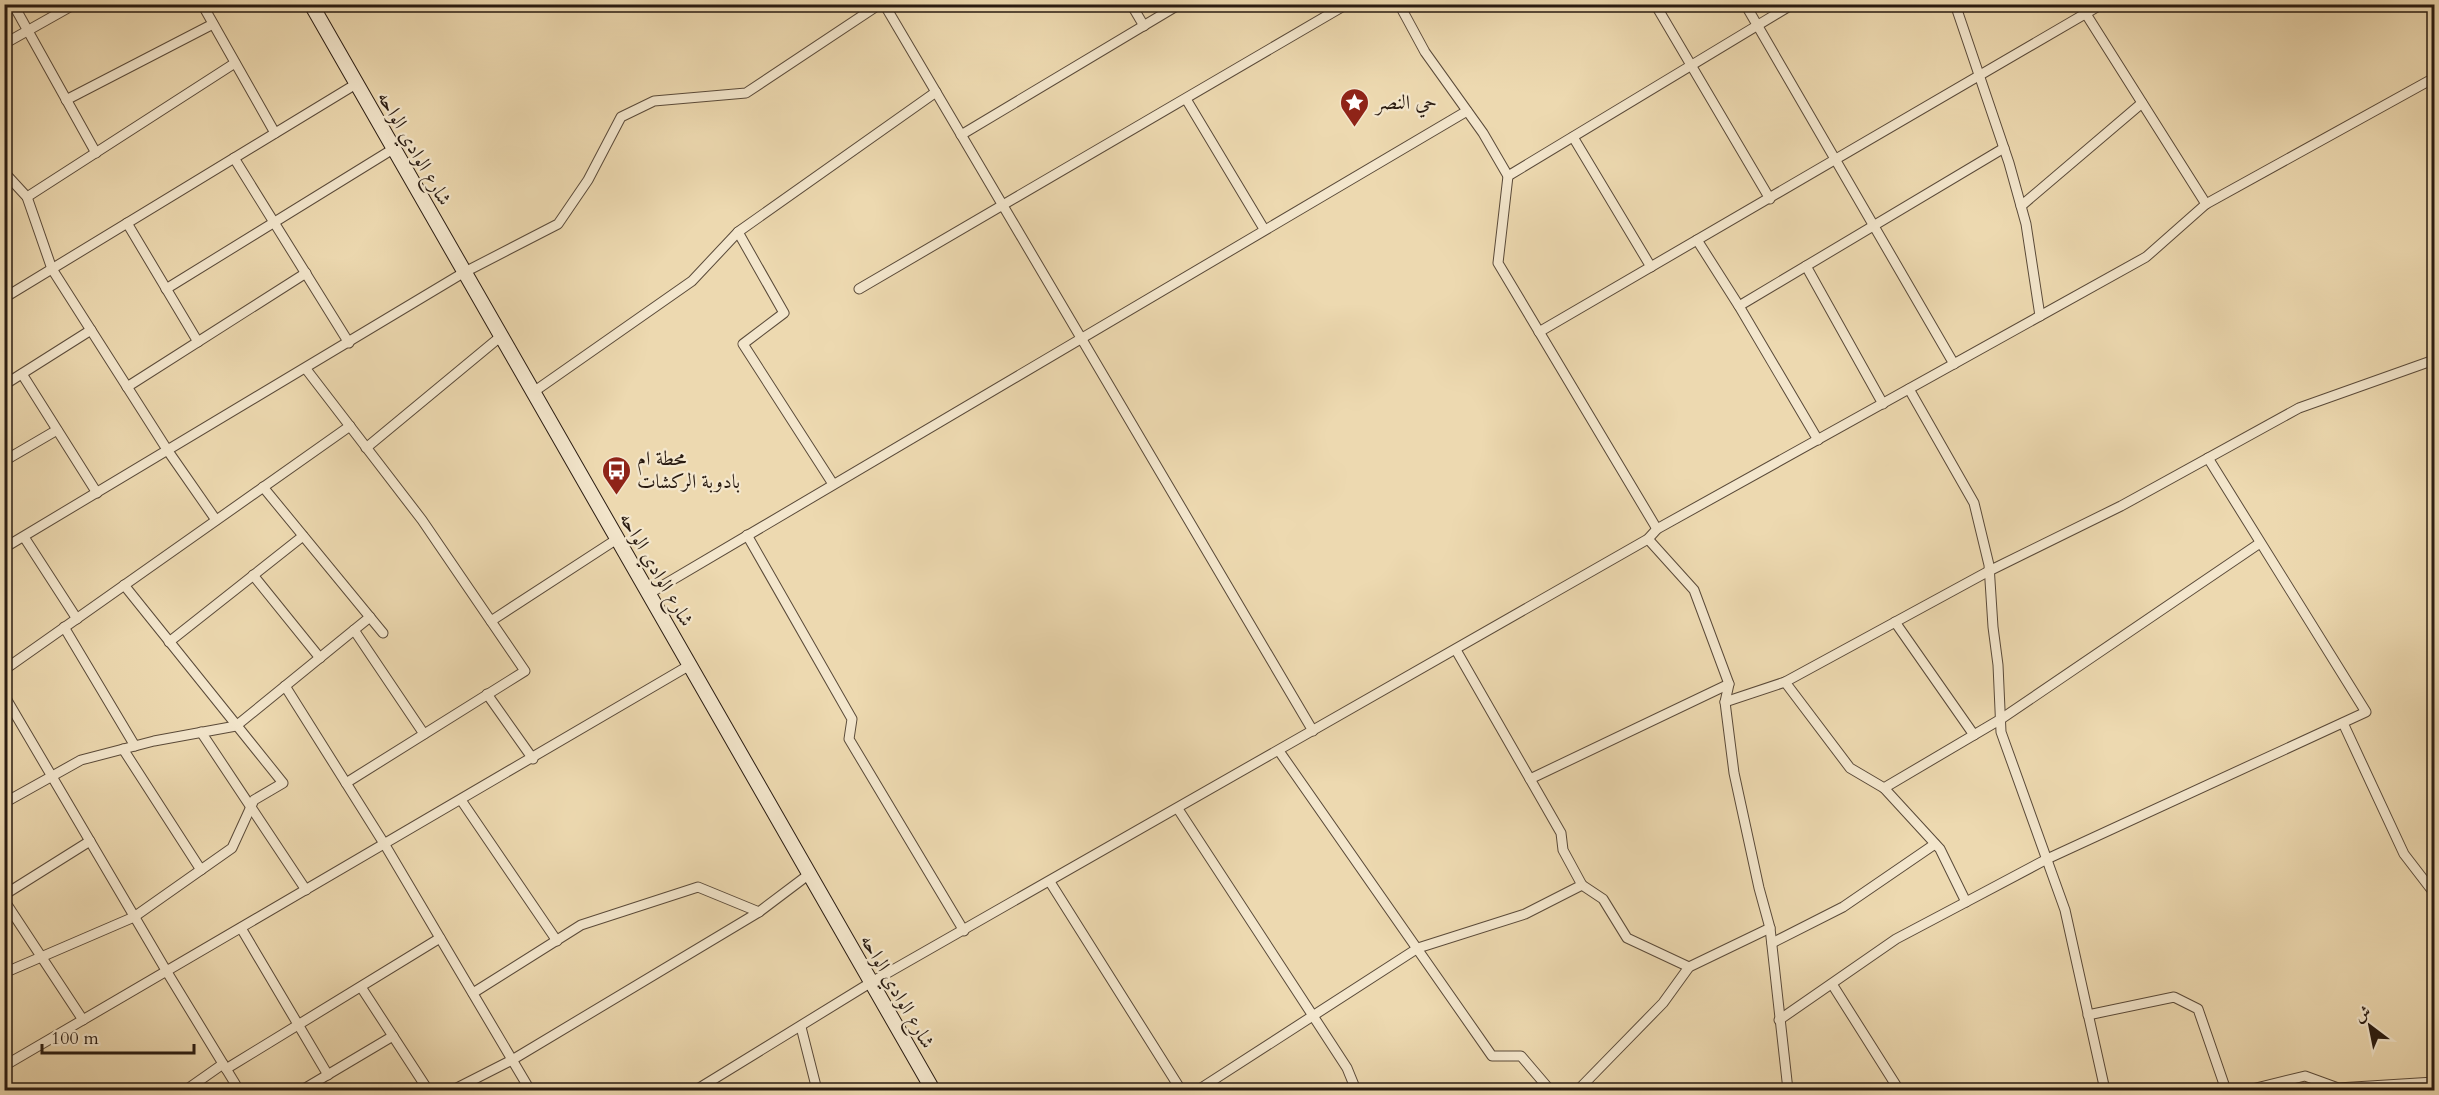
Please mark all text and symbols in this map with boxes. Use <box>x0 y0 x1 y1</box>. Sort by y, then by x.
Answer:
street label: شارع الوادي الواحه <box>368 86 458 212</box>
place icon: حي النصر <box>1339 86 1371 128</box>
place label: حي النصر <box>1374 89 1437 118</box>
place label: محطة ام بادوبة الركشات <box>637 445 740 495</box>
bus stop icon: محطة ام بادوبة الركشات <box>600 454 632 496</box>
street label: شارع الوادي الواحه <box>610 507 700 633</box>
street label: شارع الوادي الواحه <box>851 929 941 1055</box>
north arrow <box>2340 996 2400 1056</box>
text: ش <box>2350 1001 2375 1028</box>
scale bar <box>42 1017 194 1055</box>
text: 100 m <box>51 1026 99 1051</box>

